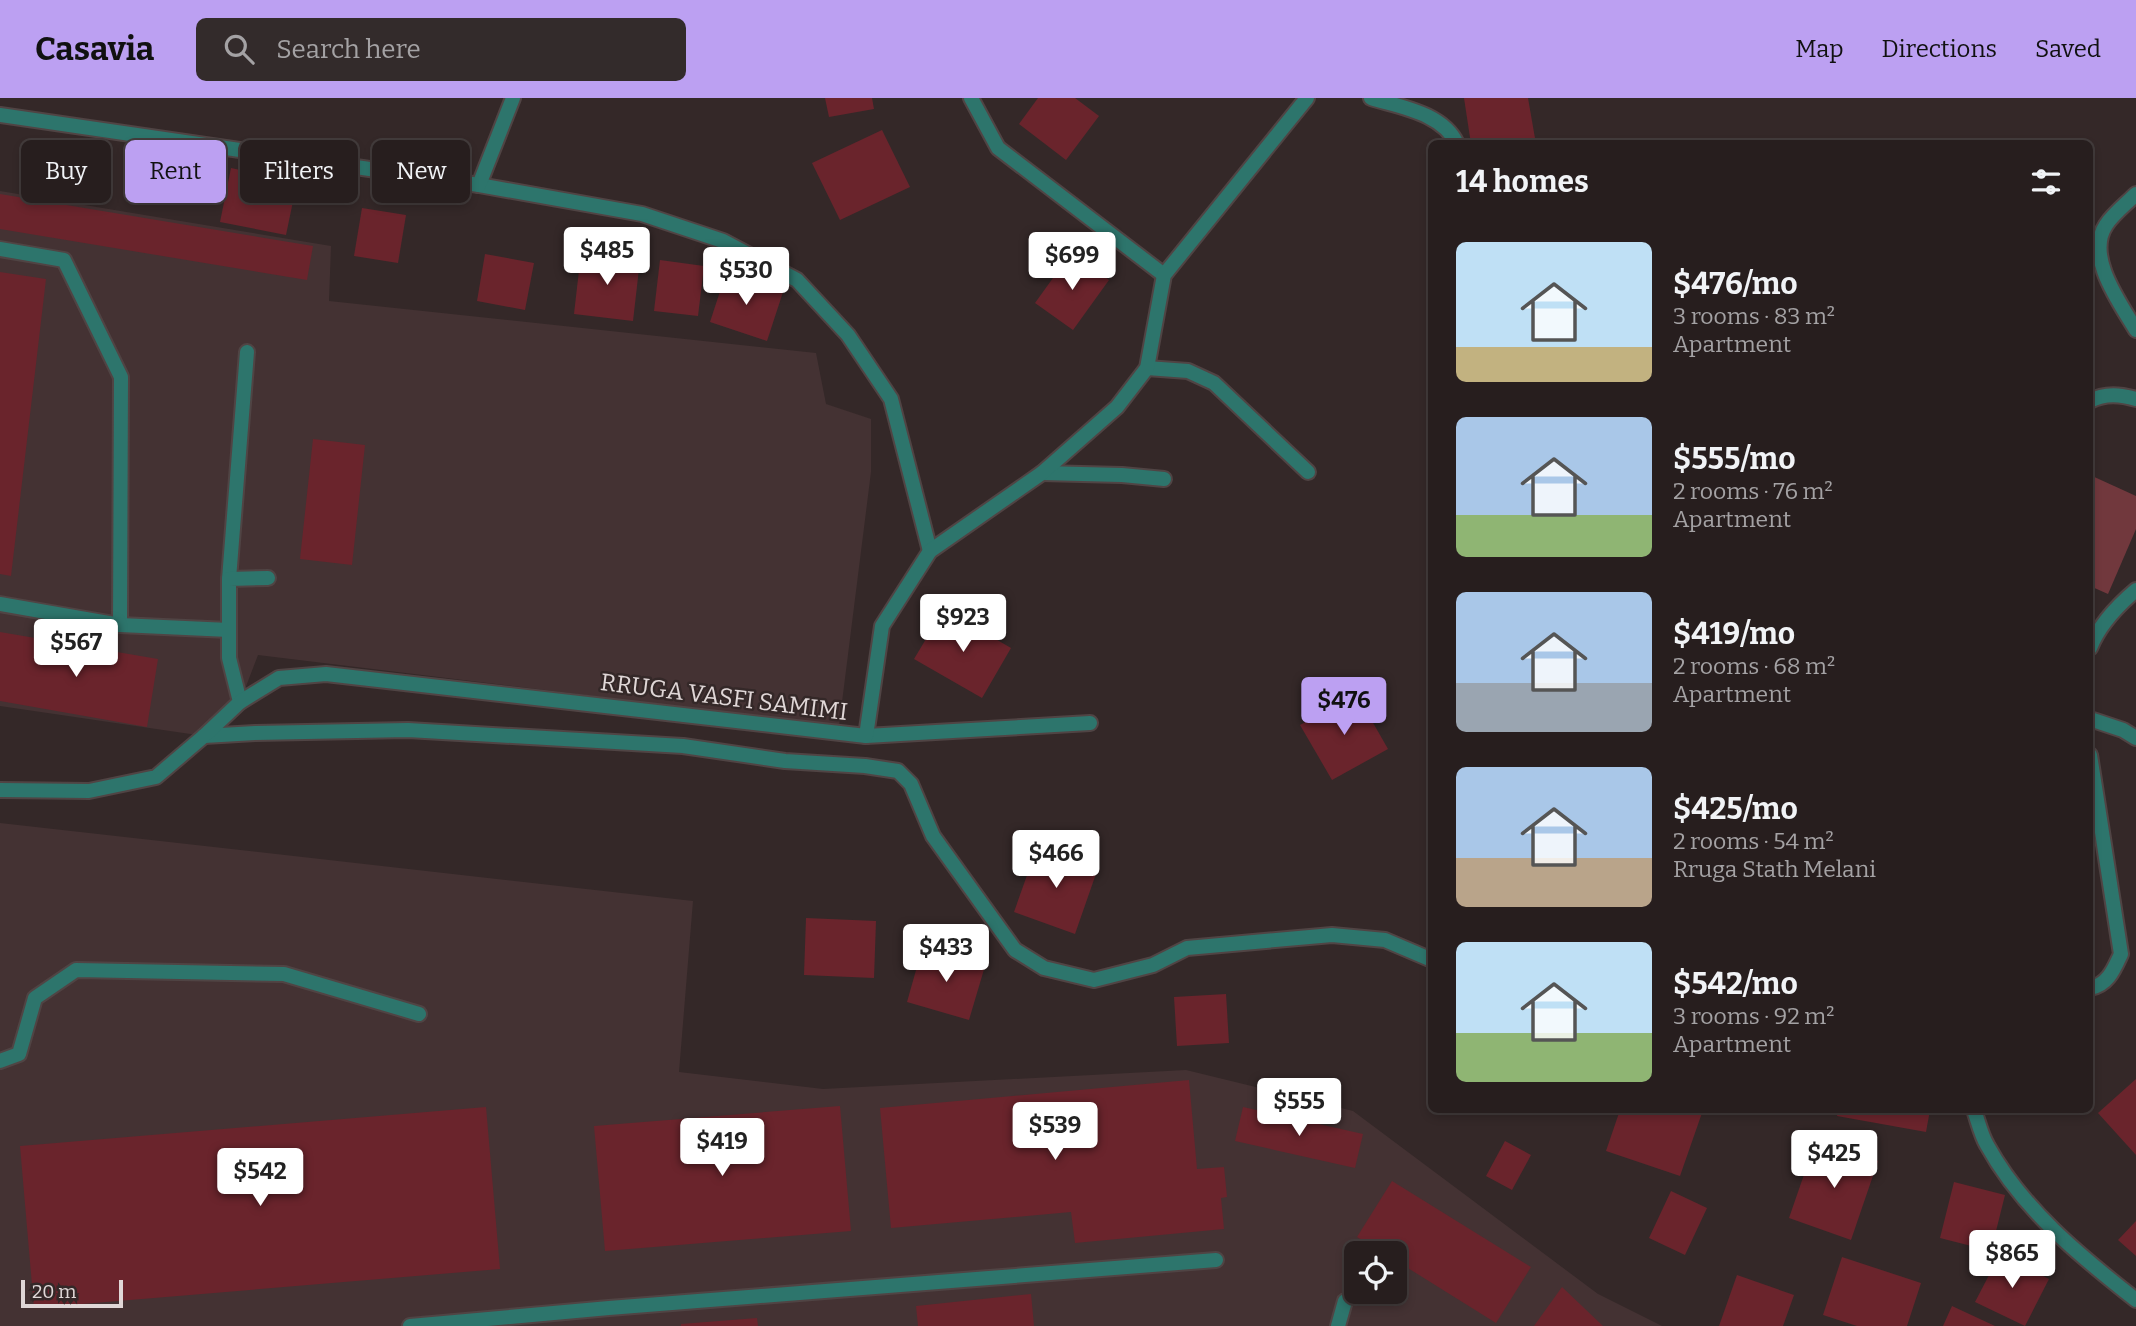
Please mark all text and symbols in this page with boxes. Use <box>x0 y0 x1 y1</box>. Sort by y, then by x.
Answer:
search box <box>196 18 686 81</box>
text: Casavia <box>35 29 154 69</box>
icon: search <box>220 30 258 68</box>
text: Search here <box>276 34 421 65</box>
text: Map <box>1795 35 1844 63</box>
text: Directions <box>1882 35 1997 63</box>
text: Saved <box>2035 35 2101 63</box>
chip: Buy <box>21 140 111 203</box>
chip: Rent <box>125 140 226 203</box>
chip: Filters <box>240 140 358 203</box>
chip: New <box>372 140 470 203</box>
icon: filters <box>2027 163 2065 201</box>
text: 14 homes <box>1456 164 1589 200</box>
pin: $485 <box>566 228 648 287</box>
pin: $699 <box>1031 232 1113 292</box>
text: $485 <box>580 236 634 264</box>
text: $699 <box>1045 241 1099 269</box>
pin: $530 <box>705 248 787 307</box>
text: $530 <box>719 256 773 284</box>
text: $476/mo <box>1673 266 1798 302</box>
icon: home <box>1512 270 1596 354</box>
text: 3 rooms · 83 m² <box>1673 302 1835 330</box>
text: Apartment <box>1673 330 1791 358</box>
text: $555/mo <box>1673 441 1795 477</box>
icon: home <box>1512 445 1596 529</box>
text: 2 rooms · 76 m² <box>1673 477 1833 505</box>
text: Apartment <box>1673 505 1791 533</box>
pin: $923 <box>922 594 1004 654</box>
text: $923 <box>936 603 990 631</box>
text: $419/mo <box>1673 616 1795 652</box>
pin: $567 <box>35 620 117 679</box>
icon: home <box>1512 620 1596 704</box>
text: $567 <box>50 628 102 656</box>
text: 2 rooms · 68 m² <box>1673 652 1835 680</box>
street label: RRUGA VASFI SAMIMI <box>599 668 849 726</box>
pin: $476 <box>1303 678 1385 737</box>
text: Apartment <box>1673 680 1791 708</box>
text: $476 <box>1317 686 1371 714</box>
text: $425/mo <box>1673 791 1798 827</box>
icon: home <box>1512 795 1596 879</box>
text: 2 rooms · 54 m² <box>1673 827 1834 855</box>
pin: $466 <box>1015 830 1097 890</box>
text: $466 <box>1028 839 1084 867</box>
text: Rruga Stath Melani <box>1673 855 1876 883</box>
pin: $433 <box>905 924 987 984</box>
text: $433 <box>919 933 973 961</box>
text: $542/mo <box>1673 966 1798 1002</box>
icon: home <box>1512 970 1596 1054</box>
text: 3 rooms · 92 m² <box>1673 1002 1834 1030</box>
text: Apartment <box>1673 1030 1791 1058</box>
pin: $555 <box>1258 1079 1340 1138</box>
text: $555 <box>1273 1087 1325 1115</box>
pin: $539 <box>1014 1102 1096 1162</box>
text: $539 <box>1029 1111 1081 1139</box>
pin: $419 <box>681 1118 763 1178</box>
text: $419 <box>696 1127 748 1155</box>
pin: $425 <box>1793 1130 1875 1190</box>
text: $425 <box>1807 1139 1861 1167</box>
pin: $542 <box>219 1148 301 1208</box>
text: $542 <box>233 1157 287 1185</box>
pin: $865 <box>1971 1230 2053 1290</box>
text: $865 <box>1985 1239 2039 1267</box>
map controls <box>1344 1241 1407 1304</box>
button: locate <box>1344 1241 1407 1304</box>
scale bar <box>21 1277 122 1309</box>
text: 20 m <box>32 1280 76 1303</box>

